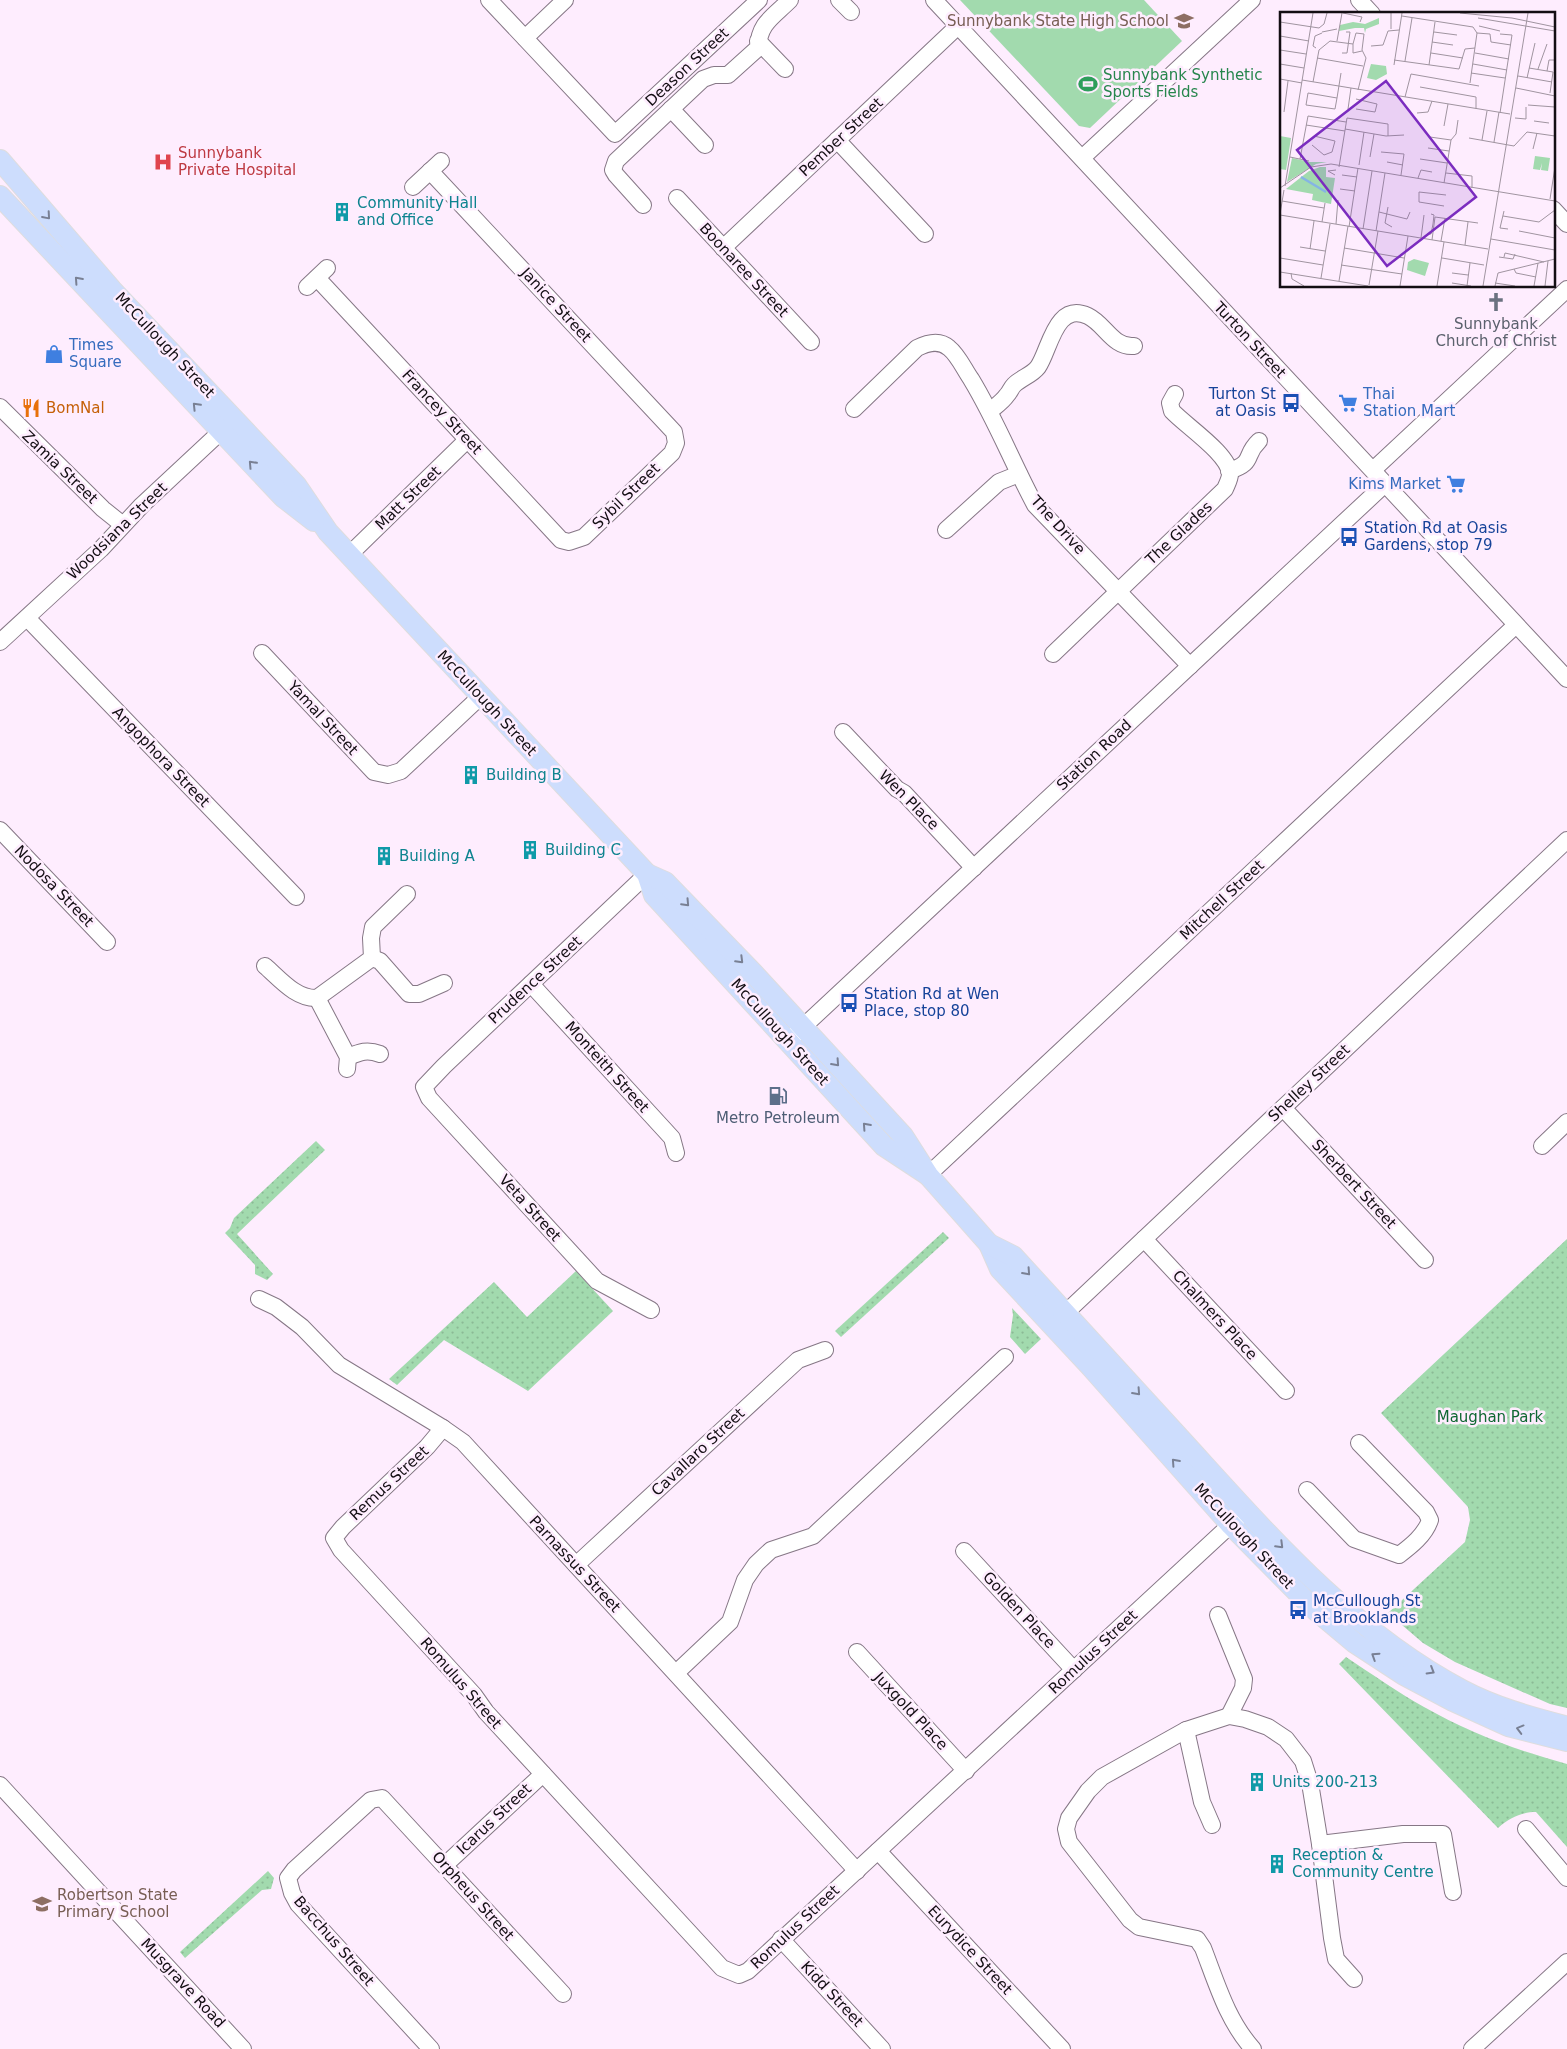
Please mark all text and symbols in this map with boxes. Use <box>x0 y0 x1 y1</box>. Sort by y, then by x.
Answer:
school or university icon: Sunnybank State High School <box>1173 10 1195 32</box>
place label: Sunnybank State High School <box>947 12 1169 30</box>
inset map <box>1280 12 1554 288</box>
street label: Deason Street <box>642 24 732 110</box>
place label: Sunnybank Synthetic Sports Fields <box>1103 66 1262 101</box>
sports icon: Sunnybank Synthetic Sports Fields <box>1077 73 1099 95</box>
street label: Pember Street <box>796 94 887 180</box>
place label: Sunnybank Private Hospital <box>178 144 296 179</box>
hospital icon: Sunnybank Private Hospital <box>152 151 174 173</box>
place label: Community Hall and Office <box>357 194 477 229</box>
building icon: Community Hall and Office <box>331 201 353 223</box>
one-way arrow <box>41 210 50 219</box>
street label: Boonaree Street <box>696 219 792 321</box>
street label: Janice Street <box>516 263 595 346</box>
one-way arrow <box>75 277 84 286</box>
street label: McCullough Street <box>112 289 219 402</box>
church icon: Sunnybank Church of Christ <box>1485 291 1507 313</box>
street label: Turton Street <box>1209 297 1290 382</box>
place label: Sunnybank Church of Christ <box>1435 315 1557 350</box>
place label: Times Square <box>68 336 122 371</box>
shop icon: Times Square <box>43 343 65 365</box>
street label: Francey Street <box>398 366 486 458</box>
place label: Turton St at Oasis <box>1208 385 1276 420</box>
place label: Thai Station Mart <box>1362 385 1455 420</box>
bus stop icon: Turton St at Oasis <box>1280 392 1302 414</box>
supermarket icon: Thai Station Mart <box>1337 392 1359 414</box>
restaurant icon: BomNal <box>20 397 42 419</box>
place label: BomNal <box>46 399 105 417</box>
one-way arrow <box>193 403 202 412</box>
street label: Zamia Street <box>19 427 102 508</box>
street label: Sybil Street <box>589 459 663 533</box>
one-way arrow <box>249 461 258 470</box>
street label: Matt Street <box>371 462 445 534</box>
supermarket icon: Kims Market <box>1445 473 1467 495</box>
place label: Kims Market <box>1348 475 1441 493</box>
street label: Woodsiana Street <box>63 479 171 583</box>
street label: The Drive <box>1026 491 1089 558</box>
street label: The Glades <box>1141 498 1216 569</box>
place label: Station Rd at Oasis Gardens, stop 79 <box>1364 519 1508 554</box>
bus stop icon: Station Rd at Oasis Gardens, stop 79 <box>1338 526 1360 548</box>
street label: McCullough Street <box>434 647 541 760</box>
street label: Yamal Street <box>283 677 362 759</box>
street label: Angophora Street <box>109 703 214 811</box>
street label: Station Road <box>1053 716 1135 794</box>
building icon: Building B <box>460 764 482 786</box>
place label: Building B <box>486 766 562 784</box>
street label: Wen Place <box>875 766 943 834</box>
building icon: Building C <box>519 839 541 861</box>
street label: Nodosa Street <box>11 841 98 931</box>
place label: Building C <box>545 841 621 859</box>
building icon: Building A <box>373 845 395 867</box>
place label: Building A <box>399 847 476 865</box>
street label: Mitchell Street <box>1176 856 1268 944</box>
one-way arrow <box>680 898 689 907</box>
street label: Prudence Street <box>485 932 585 1028</box>
one-way arrow <box>735 954 744 963</box>
street label: McCullough Street <box>727 975 833 1089</box>
place label: Station Rd at Wen Place, stop 80 <box>864 985 999 1020</box>
bus stop icon: Station Rd at Wen Place, stop 80 <box>838 992 860 1014</box>
street label: Monteith Street <box>561 1018 653 1116</box>
street label: Shelley Street <box>1264 1041 1354 1125</box>
one-way arrow <box>830 1057 839 1066</box>
fuel station icon: Metro Petroleum <box>767 1085 789 1107</box>
place label: Metro Petroleum <box>716 1109 840 1127</box>
one-way arrow <box>863 1122 872 1131</box>
street label: Sherbert Street <box>1308 1136 1400 1232</box>
street label: Veta Street <box>495 1171 565 1245</box>
one-way arrow <box>1021 1267 1030 1276</box>
street label: Chalmers Place <box>1169 1267 1261 1363</box>
one-way arrow <box>1131 1386 1140 1395</box>
street label: Cavallaro Street <box>648 1404 748 1500</box>
park label: Maughan Park <box>1437 1408 1544 1426</box>
street label: Remus Street <box>346 1442 432 1524</box>
one-way arrow <box>1172 1459 1181 1468</box>
street label: McCullough Street <box>1191 1480 1298 1593</box>
street label: Parnassus Street <box>526 1512 624 1616</box>
one-way arrow <box>1274 1539 1283 1548</box>
street label: Golden Place <box>979 1568 1059 1652</box>
place label: McCullough St at Brooklands <box>1313 1592 1421 1627</box>
bus stop icon: McCullough St at Brooklands <box>1287 1599 1309 1621</box>
street label: Romulus Street <box>1045 1606 1141 1698</box>
street label: Romulus Street <box>417 1634 506 1732</box>
one-way arrow <box>1371 1653 1381 1662</box>
one-way arrow <box>1426 1665 1435 1675</box>
street label: Juxgold Place <box>870 1668 952 1754</box>
one-way arrow <box>1516 1724 1524 1734</box>
building icon: Units 200-213 <box>1246 1771 1268 1793</box>
place label: Units 200-213 <box>1272 1773 1378 1791</box>
street label: Icarus Street <box>453 1780 535 1858</box>
place label: Reception & Community Centre <box>1292 1846 1434 1881</box>
street label: Orpheus Street <box>428 1848 518 1944</box>
building icon: Reception & Community Centre <box>1266 1853 1288 1875</box>
street label: Romulus Street <box>747 1881 843 1973</box>
place label: Robertson State Primary School <box>57 1886 178 1921</box>
street label: Bacchus Street <box>290 1892 378 1990</box>
school or university icon: Robertson State Primary School <box>31 1893 53 1915</box>
street label: Eurydice Street <box>924 1902 1016 1998</box>
street label: Musgrave Road <box>137 1935 229 2031</box>
street label: Kidd Street <box>797 1957 867 2031</box>

